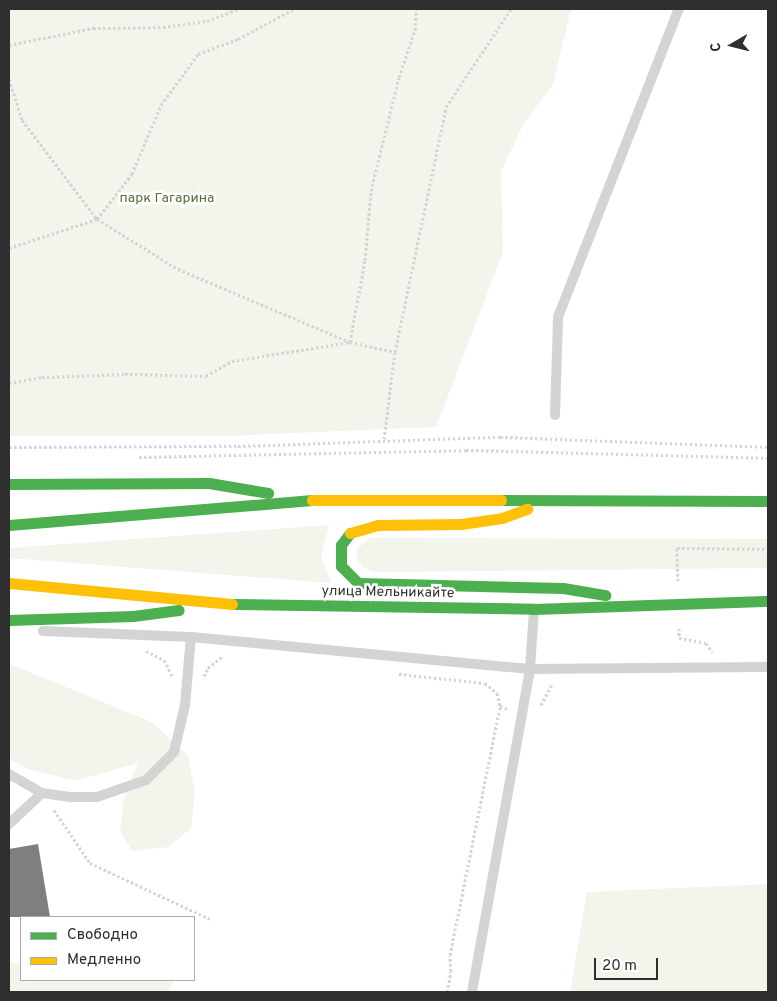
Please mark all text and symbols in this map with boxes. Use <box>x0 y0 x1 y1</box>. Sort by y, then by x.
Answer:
north arrow <box>707 20 757 70</box>
text: С <box>708 42 726 53</box>
park label: парк Гагарина <box>120 191 214 207</box>
street label: улица Мельникайте <box>321 583 455 603</box>
legend <box>20 916 195 981</box>
text: Свободно <box>67 926 138 945</box>
scale bar <box>597 948 661 980</box>
text: Медленно <box>67 951 141 970</box>
text: 20 m <box>602 957 637 976</box>

